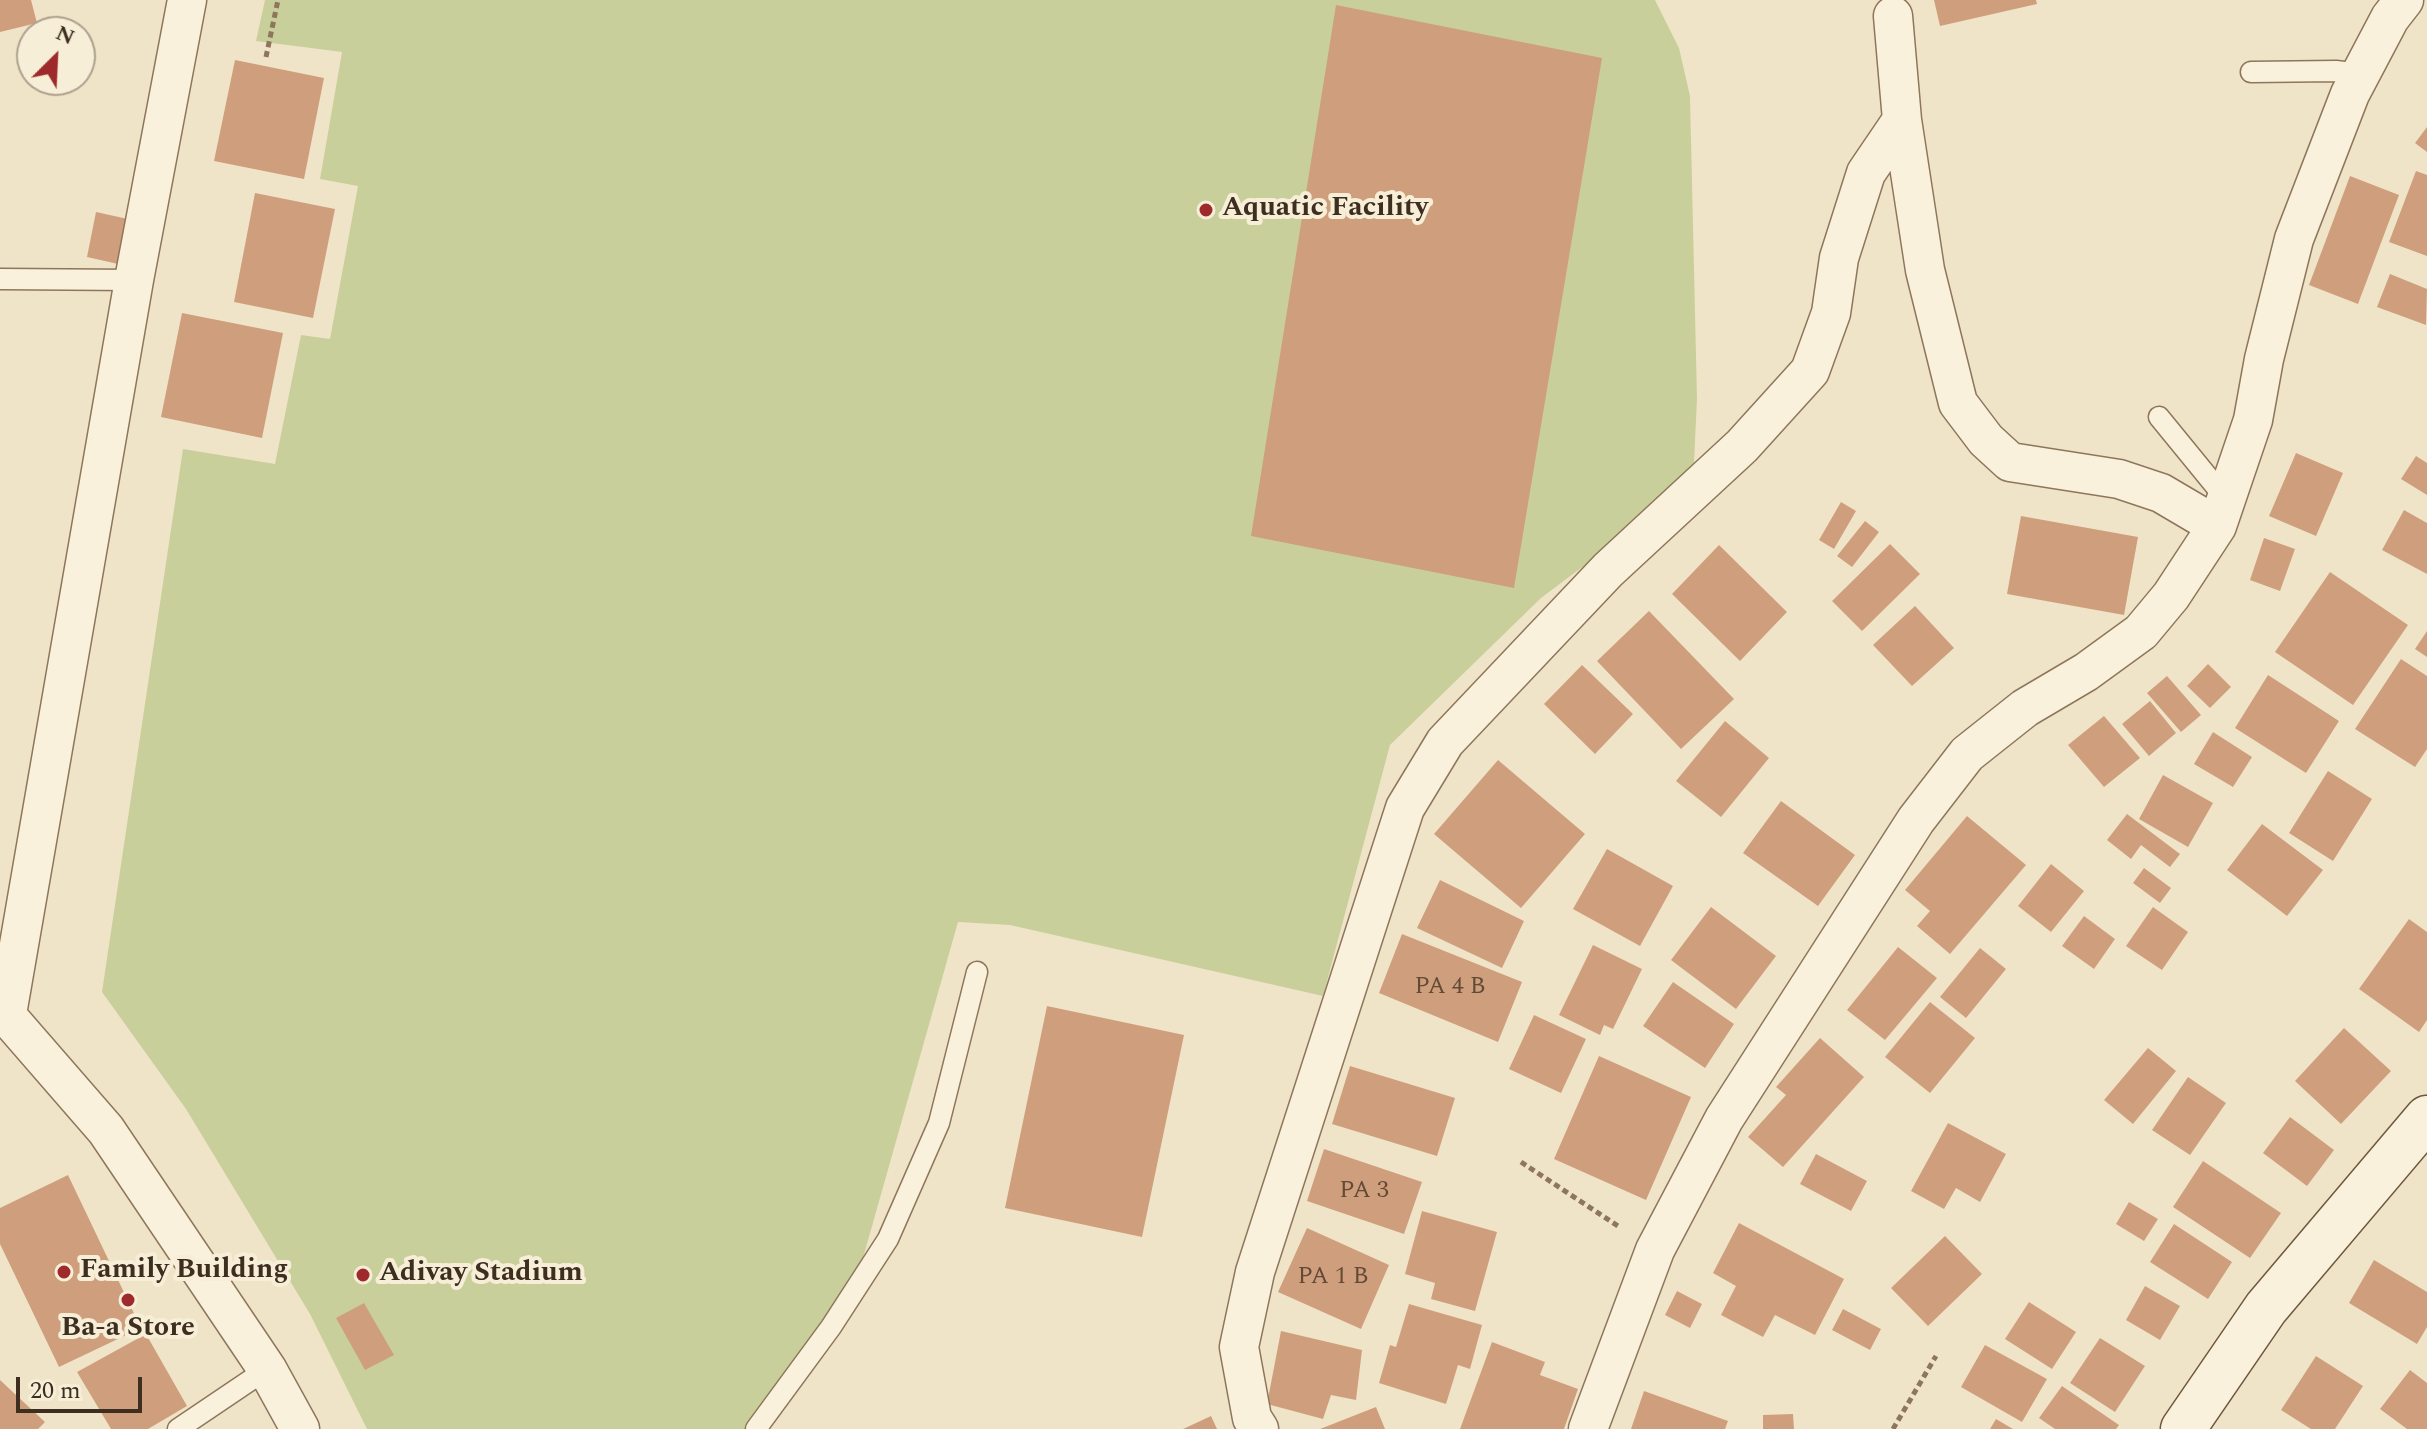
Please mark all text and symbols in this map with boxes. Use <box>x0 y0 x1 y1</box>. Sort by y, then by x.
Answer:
north arrow <box>16 16 96 96</box>
text: N <box>50 17 80 54</box>
place label: Aquatic Facility <box>1222 193 1428 227</box>
marker: Aquatic Facility <box>1197 201 1215 219</box>
house number: PA 4 B <box>1414 974 1486 1002</box>
house number: PA 3 <box>1339 1178 1389 1206</box>
place label: Family Building <box>80 1255 288 1289</box>
place label: Adivay Stadium <box>379 1258 583 1292</box>
marker: Family Building <box>55 1263 73 1281</box>
house number: PA 1 B <box>1297 1264 1369 1292</box>
marker: Adivay Stadium <box>354 1266 372 1284</box>
marker: Ba-a Store <box>119 1291 137 1309</box>
place label: Ba-a Store <box>61 1313 195 1347</box>
scale bar <box>20 1361 146 1411</box>
text: 20 m <box>30 1373 81 1409</box>

